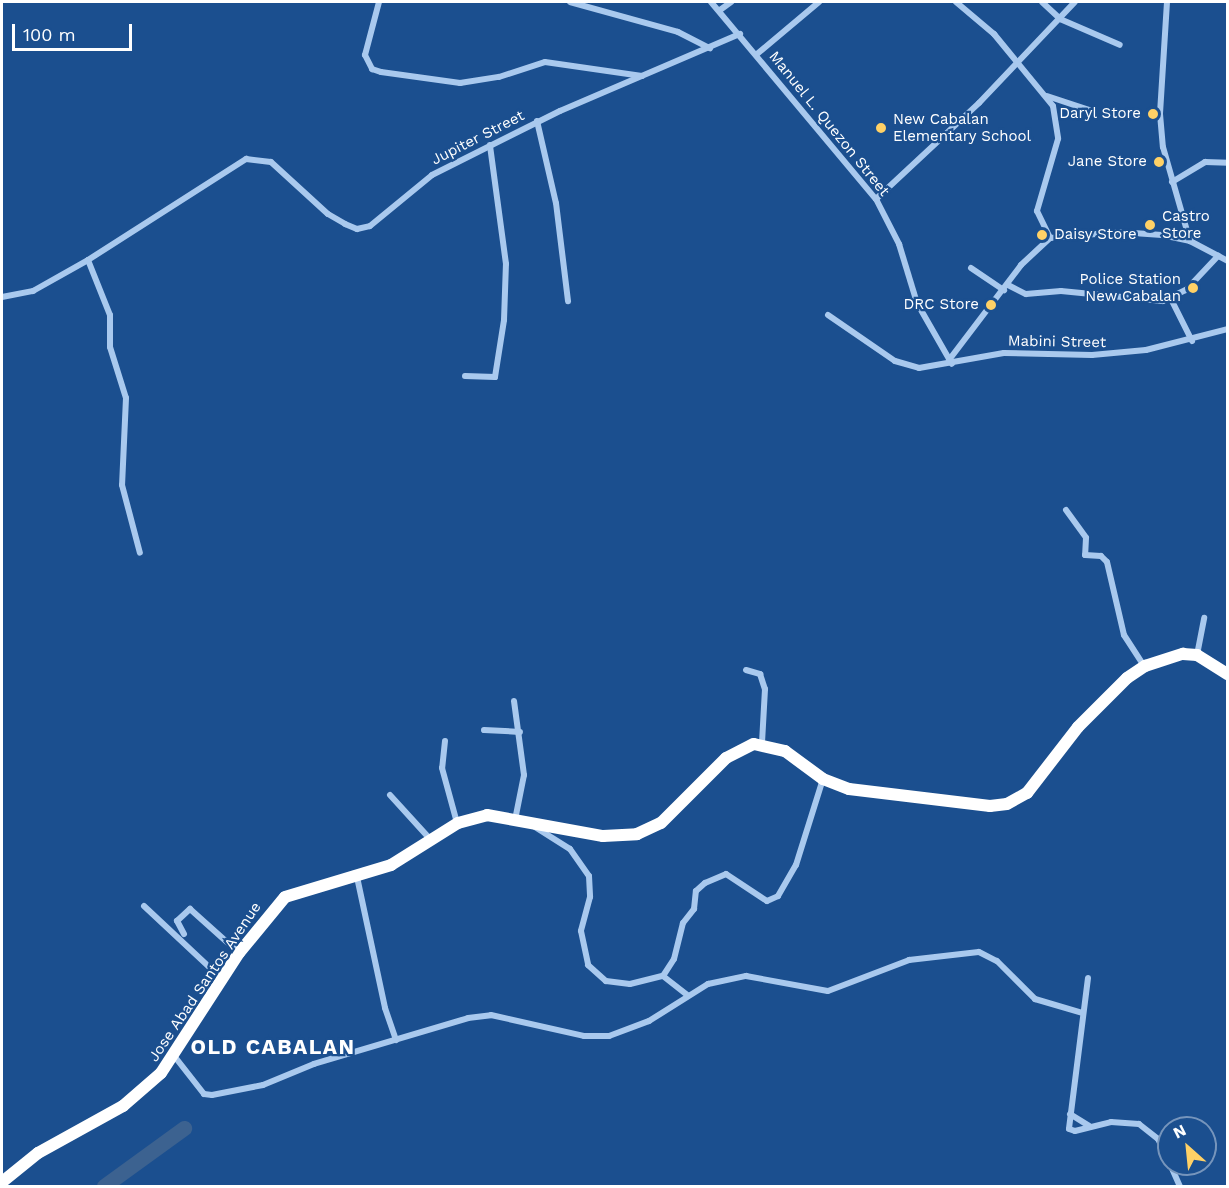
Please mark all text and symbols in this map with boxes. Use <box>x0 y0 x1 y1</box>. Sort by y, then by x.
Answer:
scale bar <box>15 12 135 50</box>
text: 100 m <box>23 24 76 45</box>
street label: Manuel L. Quezon Street <box>765 48 893 200</box>
place label: Daryl Store <box>1059 105 1141 123</box>
street label: Jupiter Street <box>428 107 528 169</box>
marker: Daryl Store <box>1146 107 1160 121</box>
place label: New Cabalan Elementary School <box>893 110 1032 145</box>
marker: New Cabalan Elementary School <box>874 121 888 135</box>
place label: Jane Store <box>1068 153 1147 171</box>
marker: Jane Store <box>1152 155 1166 169</box>
place label: Castro Store <box>1162 207 1210 242</box>
marker: Castro Store <box>1143 218 1157 232</box>
place label: Daisy Store <box>1054 226 1137 244</box>
marker: Daisy Store <box>1035 228 1049 242</box>
place label: Police Station New Cabalan <box>1080 270 1181 305</box>
marker: Police Station New Cabalan <box>1186 281 1200 295</box>
place label: DRC Store <box>903 296 979 314</box>
marker: DRC Store <box>984 298 998 312</box>
street label: Mabini Street <box>1008 332 1106 352</box>
street label: Jose Abad Santos Avenue <box>144 898 266 1066</box>
district label: OLD CABALAN <box>190 1034 356 1060</box>
north arrow <box>1157 1116 1217 1176</box>
text: N <box>1170 1120 1189 1142</box>

